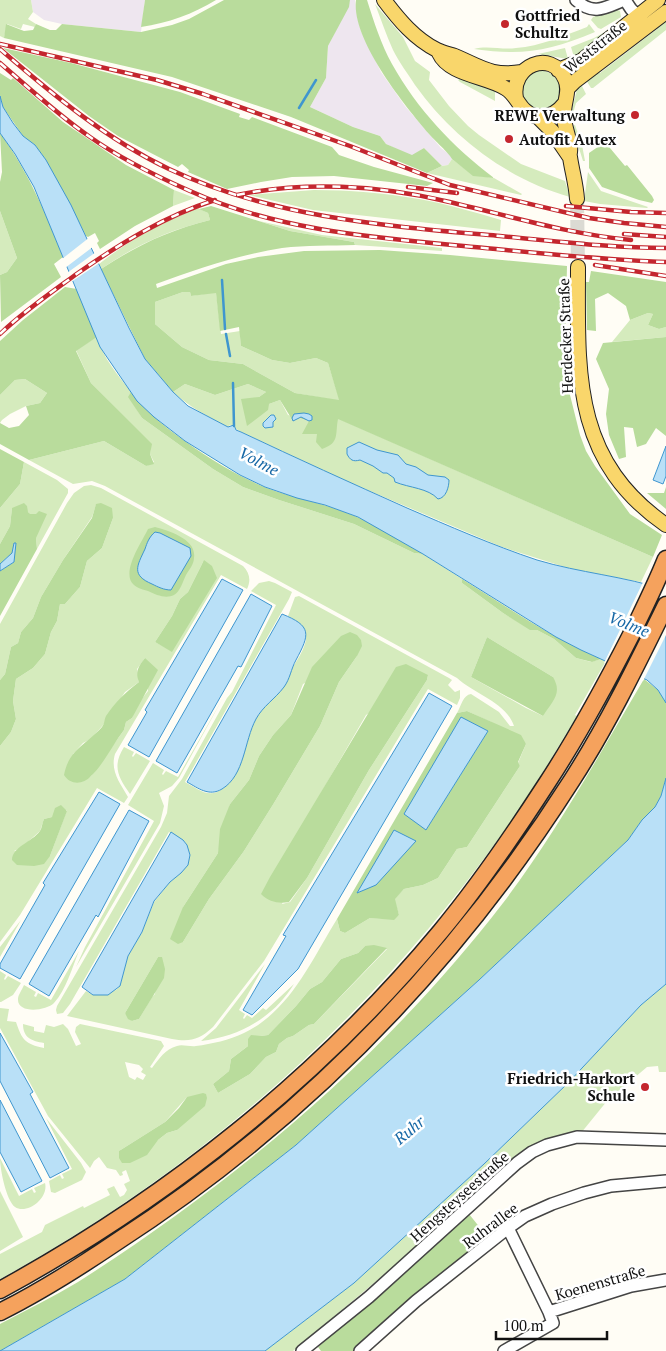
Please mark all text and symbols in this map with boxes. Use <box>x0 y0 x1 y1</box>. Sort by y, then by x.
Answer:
place label: Gottfried Schultz <box>515 5 580 42</box>
street label: Weststraße <box>559 15 631 77</box>
marker: Gottfried Schultz <box>499 18 511 30</box>
place label: REWE Verwaltung <box>494 105 626 125</box>
marker: REWE Verwaltung <box>629 109 641 121</box>
place label: Autofit Autex <box>519 129 617 149</box>
marker: Autofit Autex <box>503 133 515 145</box>
street label: Herdecker Straße <box>553 278 577 394</box>
water label: Volme <box>235 441 283 481</box>
water label: Volme <box>605 606 653 642</box>
place label: Friedrich-Harkort Schule <box>507 1068 635 1105</box>
marker: Friedrich-Harkort Schule <box>639 1081 651 1093</box>
water label: Ruhr <box>388 1110 430 1150</box>
street label: Hengsteyseestraße <box>405 1146 513 1246</box>
street label: Ruhrallee <box>458 1198 522 1252</box>
street label: Koenenstraße <box>553 1260 647 1304</box>
scale bar <box>496 1308 607 1340</box>
text: 100 m <box>503 1315 544 1335</box>

